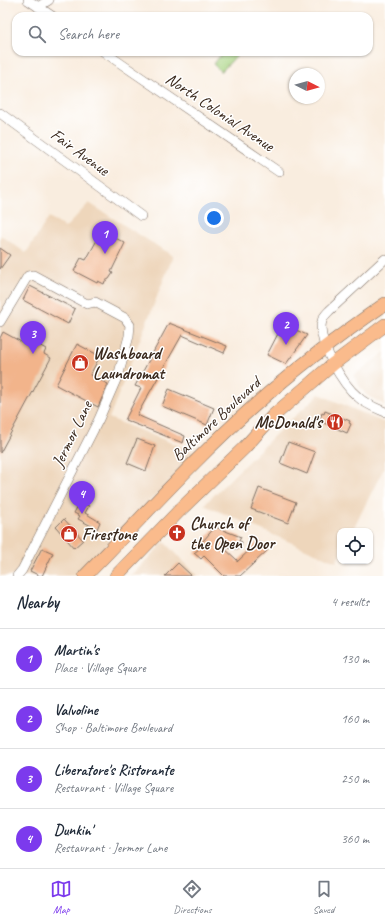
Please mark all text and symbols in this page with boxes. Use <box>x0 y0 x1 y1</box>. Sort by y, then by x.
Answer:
search box <box>12 12 373 56</box>
icon: search <box>26 23 48 45</box>
text: Search here <box>58 25 119 44</box>
street label: North Colonial Avenue <box>162 68 280 157</box>
north arrow <box>289 68 325 104</box>
street label: Fair Avenue <box>47 124 115 181</box>
your location <box>204 208 224 228</box>
pin: 1 <box>92 221 118 254</box>
pin: 2 <box>273 312 299 345</box>
pin: 3 <box>20 321 46 354</box>
place label: Washboard Laundromat <box>93 343 166 384</box>
shop icon: Washboard Laundromat <box>70 353 90 373</box>
street label: Baltimore Boulevard <box>167 370 267 466</box>
street label: Jermor Lane <box>47 396 98 471</box>
place label: McDonald's <box>255 412 324 433</box>
restaurant icon: McDonald's <box>325 412 345 432</box>
pin: 4 <box>69 481 95 514</box>
place label: Church of the Open Door <box>190 513 276 554</box>
church icon: Church of the Open Door <box>167 523 187 543</box>
shop icon: Firestone <box>59 524 79 544</box>
place label: Firestone <box>82 524 139 545</box>
map controls <box>337 528 373 564</box>
button: locate <box>337 528 373 564</box>
text: Nearby <box>16 592 59 613</box>
text: 4 results <box>331 594 369 610</box>
text: Martin's <box>54 641 99 660</box>
text: 1 <box>26 651 32 667</box>
text: 130 m <box>341 651 369 667</box>
text: Place · Village Square <box>54 660 146 676</box>
text: Valvoline <box>54 701 98 720</box>
text: 2 <box>26 711 32 727</box>
text: 160 m <box>341 711 369 727</box>
text: Shop · Baltimore Boulevard <box>54 720 172 736</box>
text: Liberatore's Ristorante <box>54 761 174 780</box>
text: 3 <box>26 771 32 787</box>
text: 250 m <box>341 771 369 787</box>
text: Restaurant · Village Square <box>54 780 173 796</box>
text: Dunkin' <box>54 821 92 840</box>
text: 4 <box>26 831 32 847</box>
text: 360 m <box>341 831 369 847</box>
text: Restaurant · Jermor Lane <box>54 840 167 856</box>
tab: Map <box>50 878 72 916</box>
tab: Directions <box>173 878 212 916</box>
tab: Saved <box>313 878 335 916</box>

